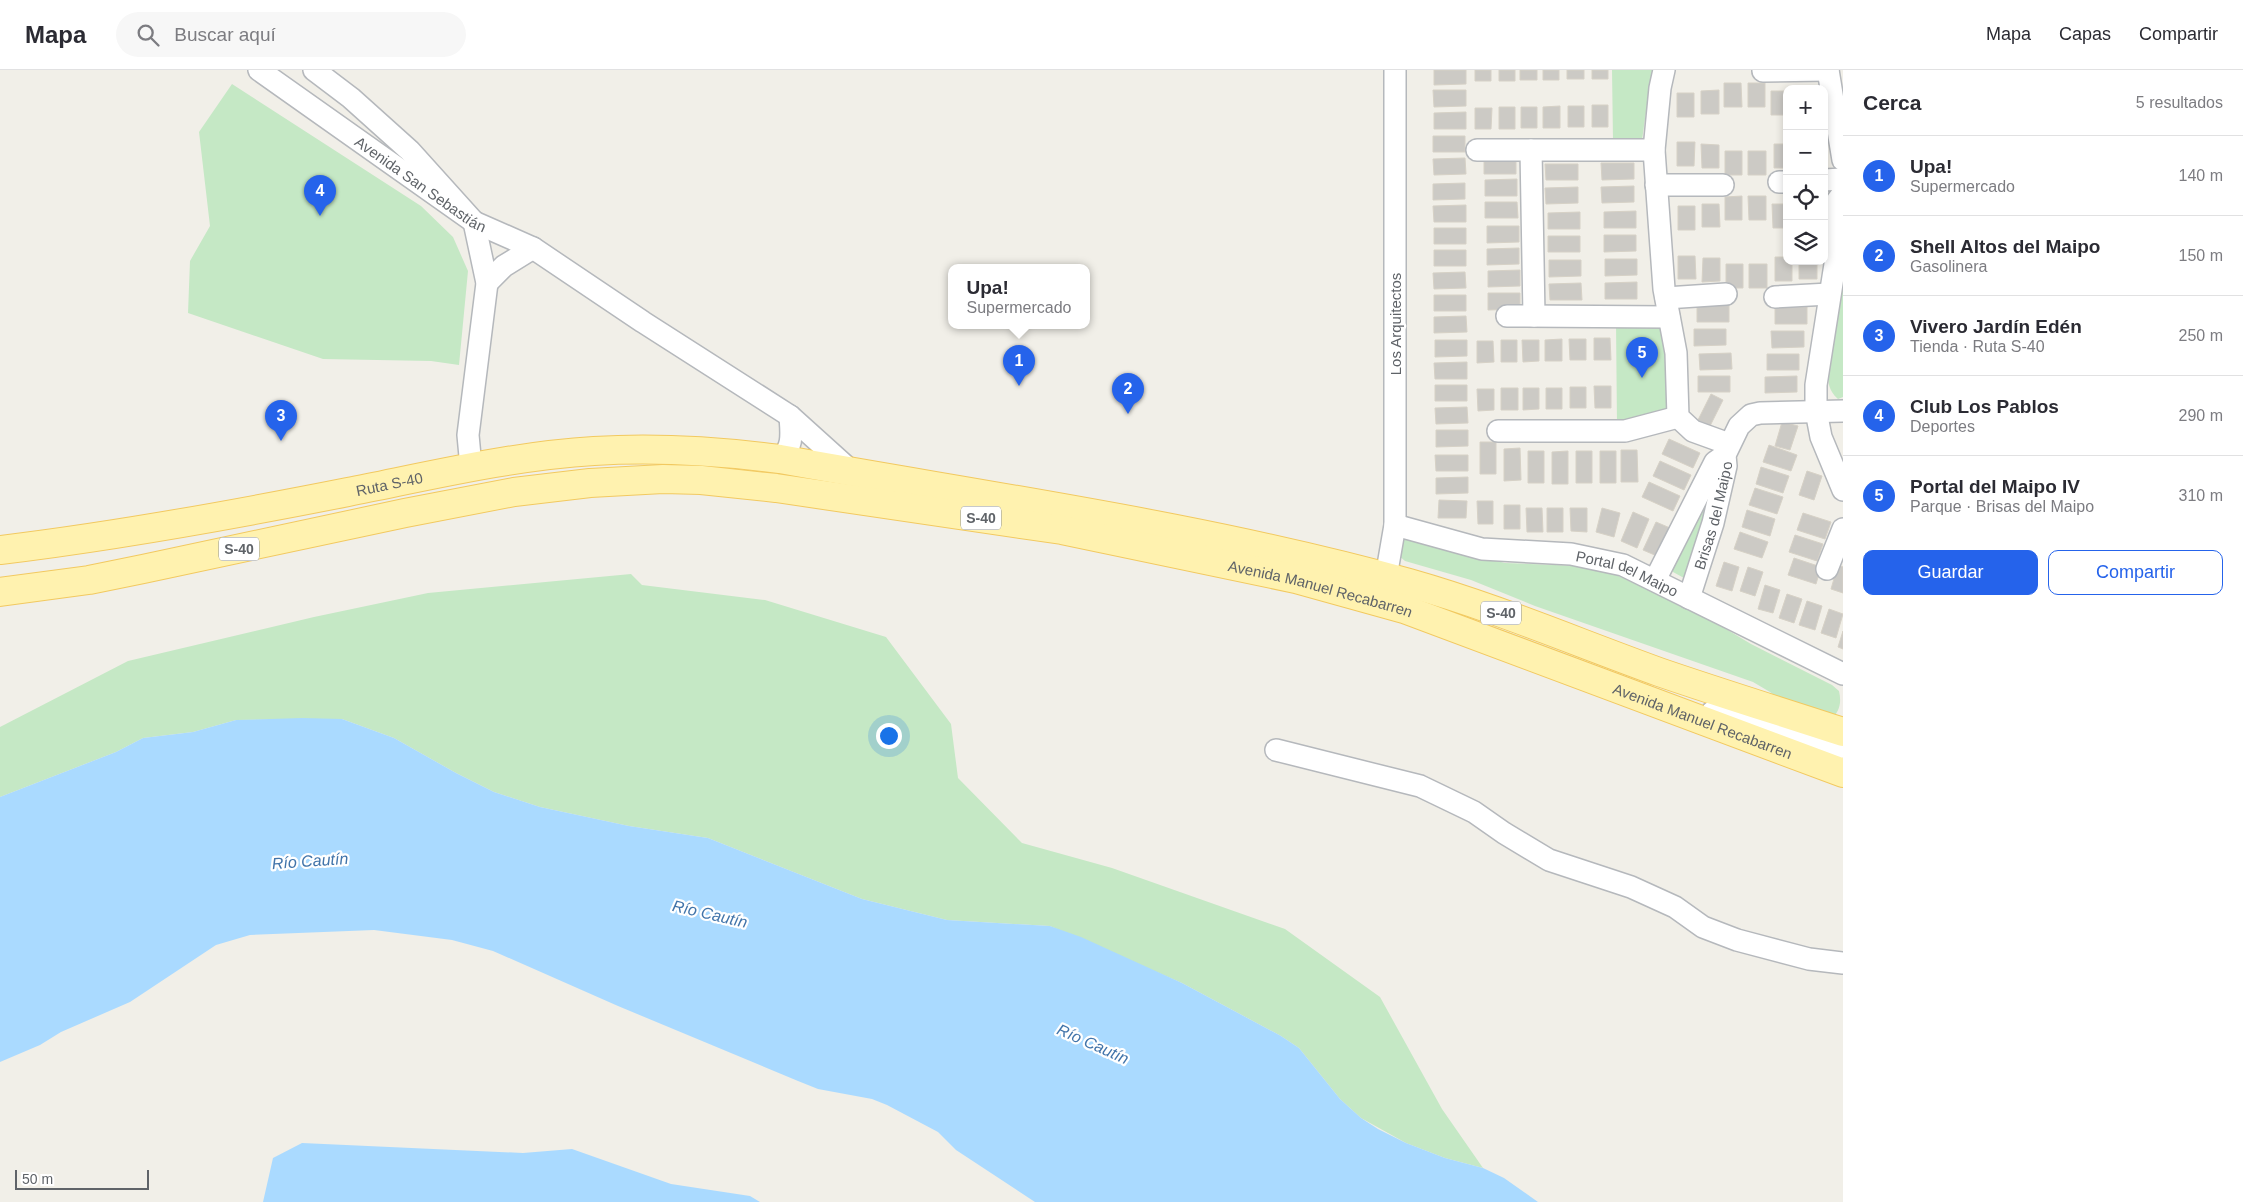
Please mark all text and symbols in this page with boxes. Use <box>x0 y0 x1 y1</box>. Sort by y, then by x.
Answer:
search box <box>116 12 466 57</box>
text: Mapa <box>25 21 86 48</box>
icon: search <box>134 21 162 49</box>
text: Buscar aquí <box>174 24 276 45</box>
text: Mapa <box>1986 24 2031 44</box>
text: Capas <box>2059 24 2111 44</box>
text: Compartir <box>2139 24 2218 44</box>
map controls <box>1783 85 1828 265</box>
button: + <box>1783 85 1828 130</box>
text: Cerca <box>1863 91 1921 114</box>
text: 5 resultados <box>2136 94 2223 111</box>
button: − <box>1783 130 1828 175</box>
street label: Avenida San Sebastián <box>352 132 489 235</box>
text: Upa! <box>1910 156 1952 177</box>
text: 1 <box>1875 167 1883 184</box>
text: 140 m <box>2179 167 2223 184</box>
pin: 4 <box>304 175 336 216</box>
button: locate <box>1783 175 1828 220</box>
text: Supermercado <box>1910 178 2015 195</box>
button: layers <box>1783 220 1828 265</box>
text: Shell Altos del Maipo <box>1910 236 2100 257</box>
text: 2 <box>1875 247 1883 264</box>
text: 150 m <box>2179 247 2223 264</box>
text: Gasolinera <box>1910 258 1987 275</box>
popup <box>948 264 1090 329</box>
street label: Los Arquitectos <box>1387 273 1404 375</box>
text: Upa! <box>967 277 1009 298</box>
text: Supermercado <box>967 299 1071 316</box>
text: Vivero Jardín Edén <box>1910 316 2082 337</box>
text: 3 <box>1875 327 1883 344</box>
text: 250 m <box>2179 327 2223 344</box>
pin: 5 <box>1626 337 1658 378</box>
text: Tienda · Ruta S-40 <box>1910 338 2045 355</box>
pin: 1 <box>1003 345 1035 386</box>
pin: 2 <box>1112 373 1144 414</box>
text: Club Los Pablos <box>1910 396 2059 417</box>
pin: 3 <box>265 400 297 441</box>
text: 4 <box>1875 407 1883 424</box>
text: 290 m <box>2179 407 2223 424</box>
text: Deportes <box>1910 418 1975 435</box>
street label: Brisas del Maipo <box>1690 461 1735 572</box>
street label: Ruta S-40 <box>354 468 424 499</box>
text: Portal del Maipo IV <box>1910 476 2080 497</box>
text: 5 <box>1875 487 1883 504</box>
text: 310 m <box>2179 487 2223 504</box>
text: Parque · Brisas del Maipo <box>1910 498 2094 515</box>
road number: S-40 <box>961 506 1001 529</box>
road number: S-40 <box>219 538 259 560</box>
street label: Portal del Maipo <box>1575 547 1681 600</box>
button: Guardar <box>1863 550 2038 595</box>
button: Compartir <box>2048 550 2223 595</box>
street label: Avenida Manuel Recabarren <box>1227 557 1415 620</box>
road number: S-40 <box>1481 602 1521 624</box>
street label: Avenida Manuel Recabarren <box>1611 679 1795 762</box>
your location <box>876 723 902 749</box>
water label: Río Cautín <box>271 850 349 872</box>
water label: Río Cautín <box>671 897 749 931</box>
water label: Río Cautín <box>1055 1021 1131 1067</box>
scale bar <box>15 1167 149 1190</box>
text: 50 m <box>22 1171 53 1187</box>

